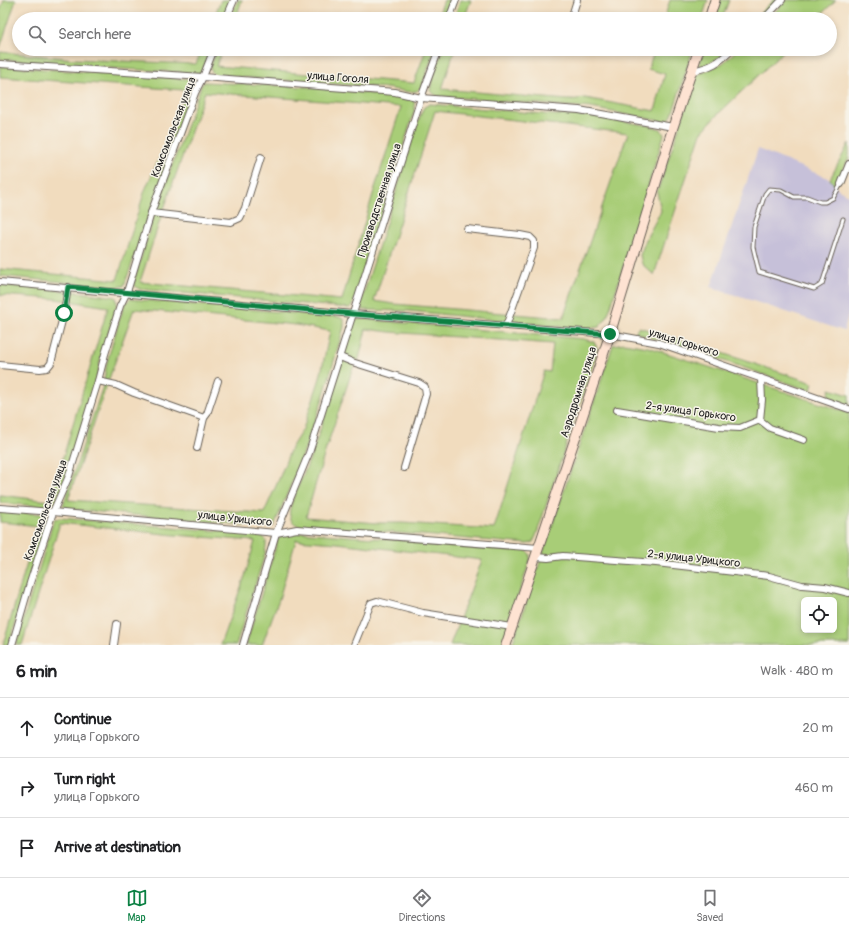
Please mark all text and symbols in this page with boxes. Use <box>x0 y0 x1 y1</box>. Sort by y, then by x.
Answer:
search box <box>12 12 837 56</box>
icon: search <box>26 23 48 45</box>
text: Search here <box>58 25 131 44</box>
street label: улица Гоголя <box>306 69 369 86</box>
street label: Комсомольская улица <box>148 75 199 179</box>
street label: Производственная улица <box>355 142 404 259</box>
route start <box>55 304 73 322</box>
route end <box>601 325 619 343</box>
street label: улица Горького <box>646 325 720 359</box>
street label: Аэродромная улица <box>558 345 599 439</box>
street label: 2-я улица Горького <box>645 399 737 424</box>
street label: Комсомольская улица <box>21 458 70 562</box>
street label: улица Урицкого <box>196 508 273 529</box>
street label: 2-я улица Урицкого <box>647 547 741 570</box>
map controls <box>801 597 837 633</box>
button: locate <box>801 597 837 633</box>
text: 6 min <box>16 661 57 682</box>
text: Walk · 480 m <box>760 663 833 679</box>
text: Continue <box>54 710 112 729</box>
icon: ahead <box>16 717 38 739</box>
text: 20 m <box>802 720 833 736</box>
text: улица Горького <box>54 729 140 745</box>
text: Turn right <box>54 770 115 789</box>
icon: right <box>16 777 38 799</box>
text: 460 m <box>795 780 833 796</box>
text: улица Горького <box>54 789 140 805</box>
icon: arrive <box>16 837 38 859</box>
text: Arrive at destination <box>54 838 181 857</box>
tab: Map <box>126 887 148 924</box>
tab: Directions <box>399 887 445 924</box>
tab: Saved <box>696 887 723 924</box>

